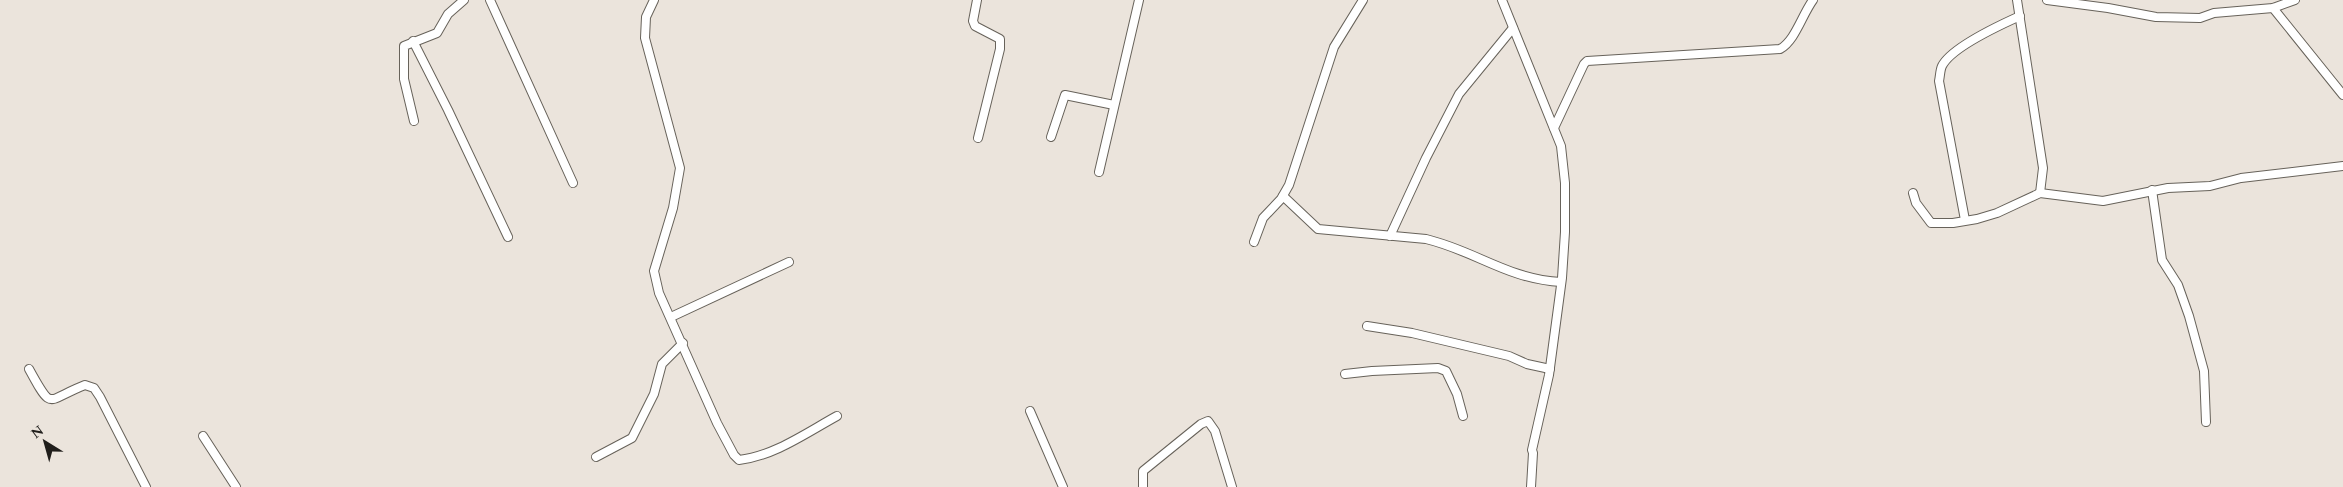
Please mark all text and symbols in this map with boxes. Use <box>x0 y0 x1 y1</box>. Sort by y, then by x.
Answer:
north arrow <box>20 417 70 467</box>
text: N <box>27 420 48 444</box>

